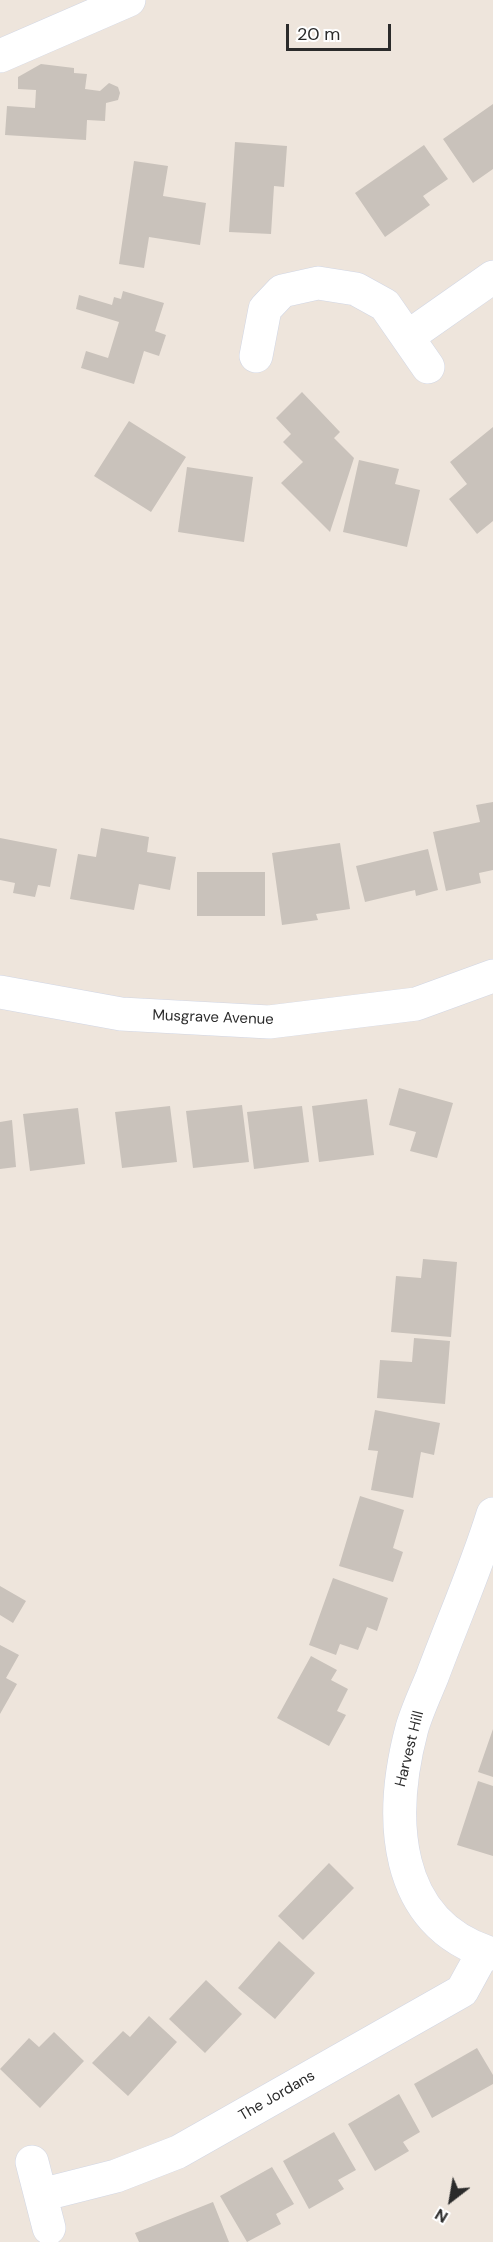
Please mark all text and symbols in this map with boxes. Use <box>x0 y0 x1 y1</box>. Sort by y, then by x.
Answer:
scale bar <box>289 12 394 50</box>
text: 20 m <box>297 22 340 46</box>
street label: Musgrave Avenue <box>152 1007 274 1029</box>
street label: Harvest Hill <box>392 1709 428 1789</box>
street label: The Jordans <box>236 2067 318 2125</box>
north arrow <box>421 2170 481 2230</box>
text: N <box>431 2204 452 2228</box>

